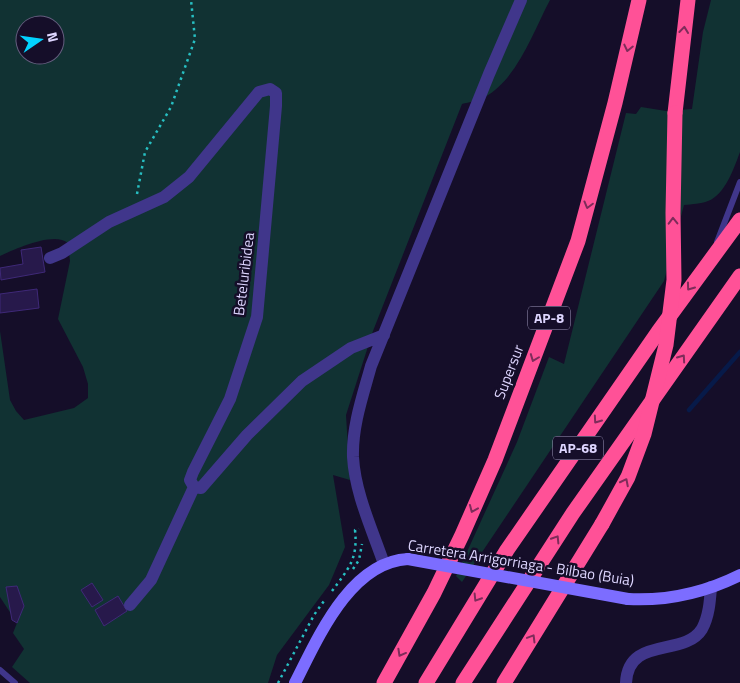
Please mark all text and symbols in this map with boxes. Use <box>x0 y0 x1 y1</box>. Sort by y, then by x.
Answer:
north arrow <box>15 15 65 65</box>
one-way arrow <box>678 25 689 33</box>
text: N <box>42 30 64 44</box>
one-way arrow <box>623 43 634 52</box>
one-way arrow <box>583 201 594 209</box>
one-way arrow <box>668 217 678 224</box>
street label: Beteluribidea <box>227 231 260 317</box>
one-way arrow <box>687 281 696 291</box>
road number: AP-8 <box>528 306 570 330</box>
street label: Supersur <box>488 341 529 403</box>
one-way arrow <box>529 353 540 362</box>
one-way arrow <box>676 354 685 364</box>
one-way arrow <box>594 414 603 423</box>
road number: AP-68 <box>553 436 603 459</box>
one-way arrow <box>619 478 629 487</box>
one-way arrow <box>469 504 480 513</box>
street label: Carretera Arrigorriaga - Bilbao (Buia) <box>406 533 636 592</box>
one-way arrow <box>550 536 560 545</box>
one-way arrow <box>474 593 484 602</box>
one-way arrow <box>525 634 535 643</box>
one-way arrow <box>398 647 408 656</box>

